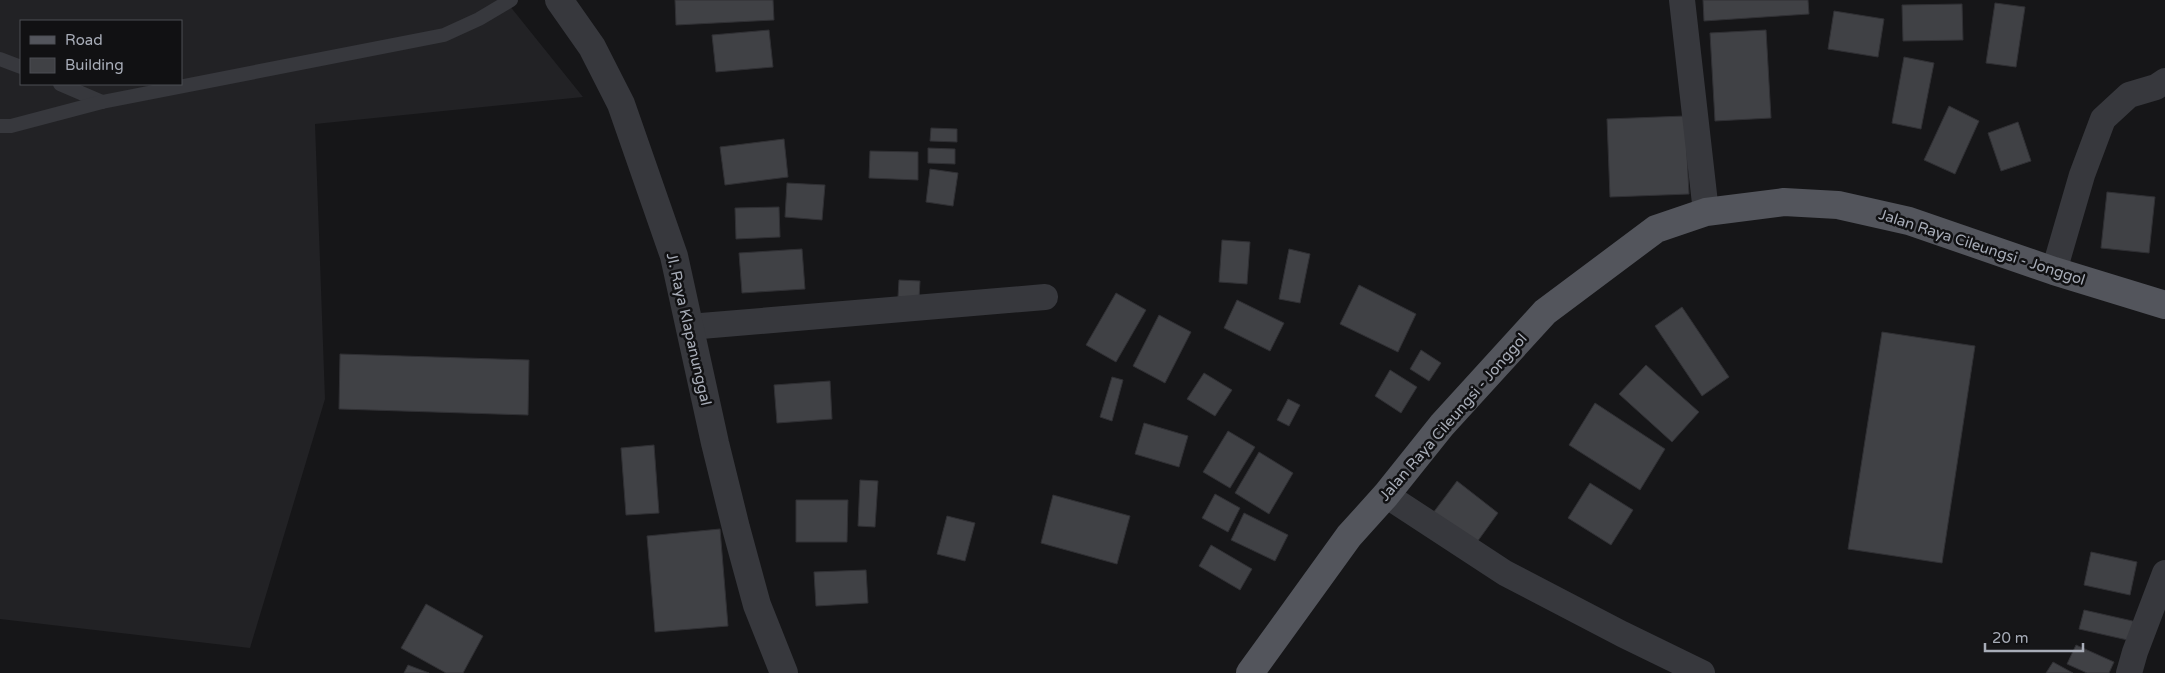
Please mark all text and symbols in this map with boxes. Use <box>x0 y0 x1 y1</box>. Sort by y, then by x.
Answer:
legend <box>20 20 182 85</box>
text: Road <box>65 31 103 49</box>
text: Building <box>65 56 124 74</box>
street label: Jalan Raya Cileungsi - Jonggol <box>1877 205 2087 289</box>
street label: Jl. Raya Klapanunggal <box>663 251 715 407</box>
street label: Jalan Raya Cileungsi - Jonggol <box>1375 330 1531 504</box>
scale bar <box>1985 620 2082 652</box>
text: 20 m <box>1992 629 2029 647</box>

